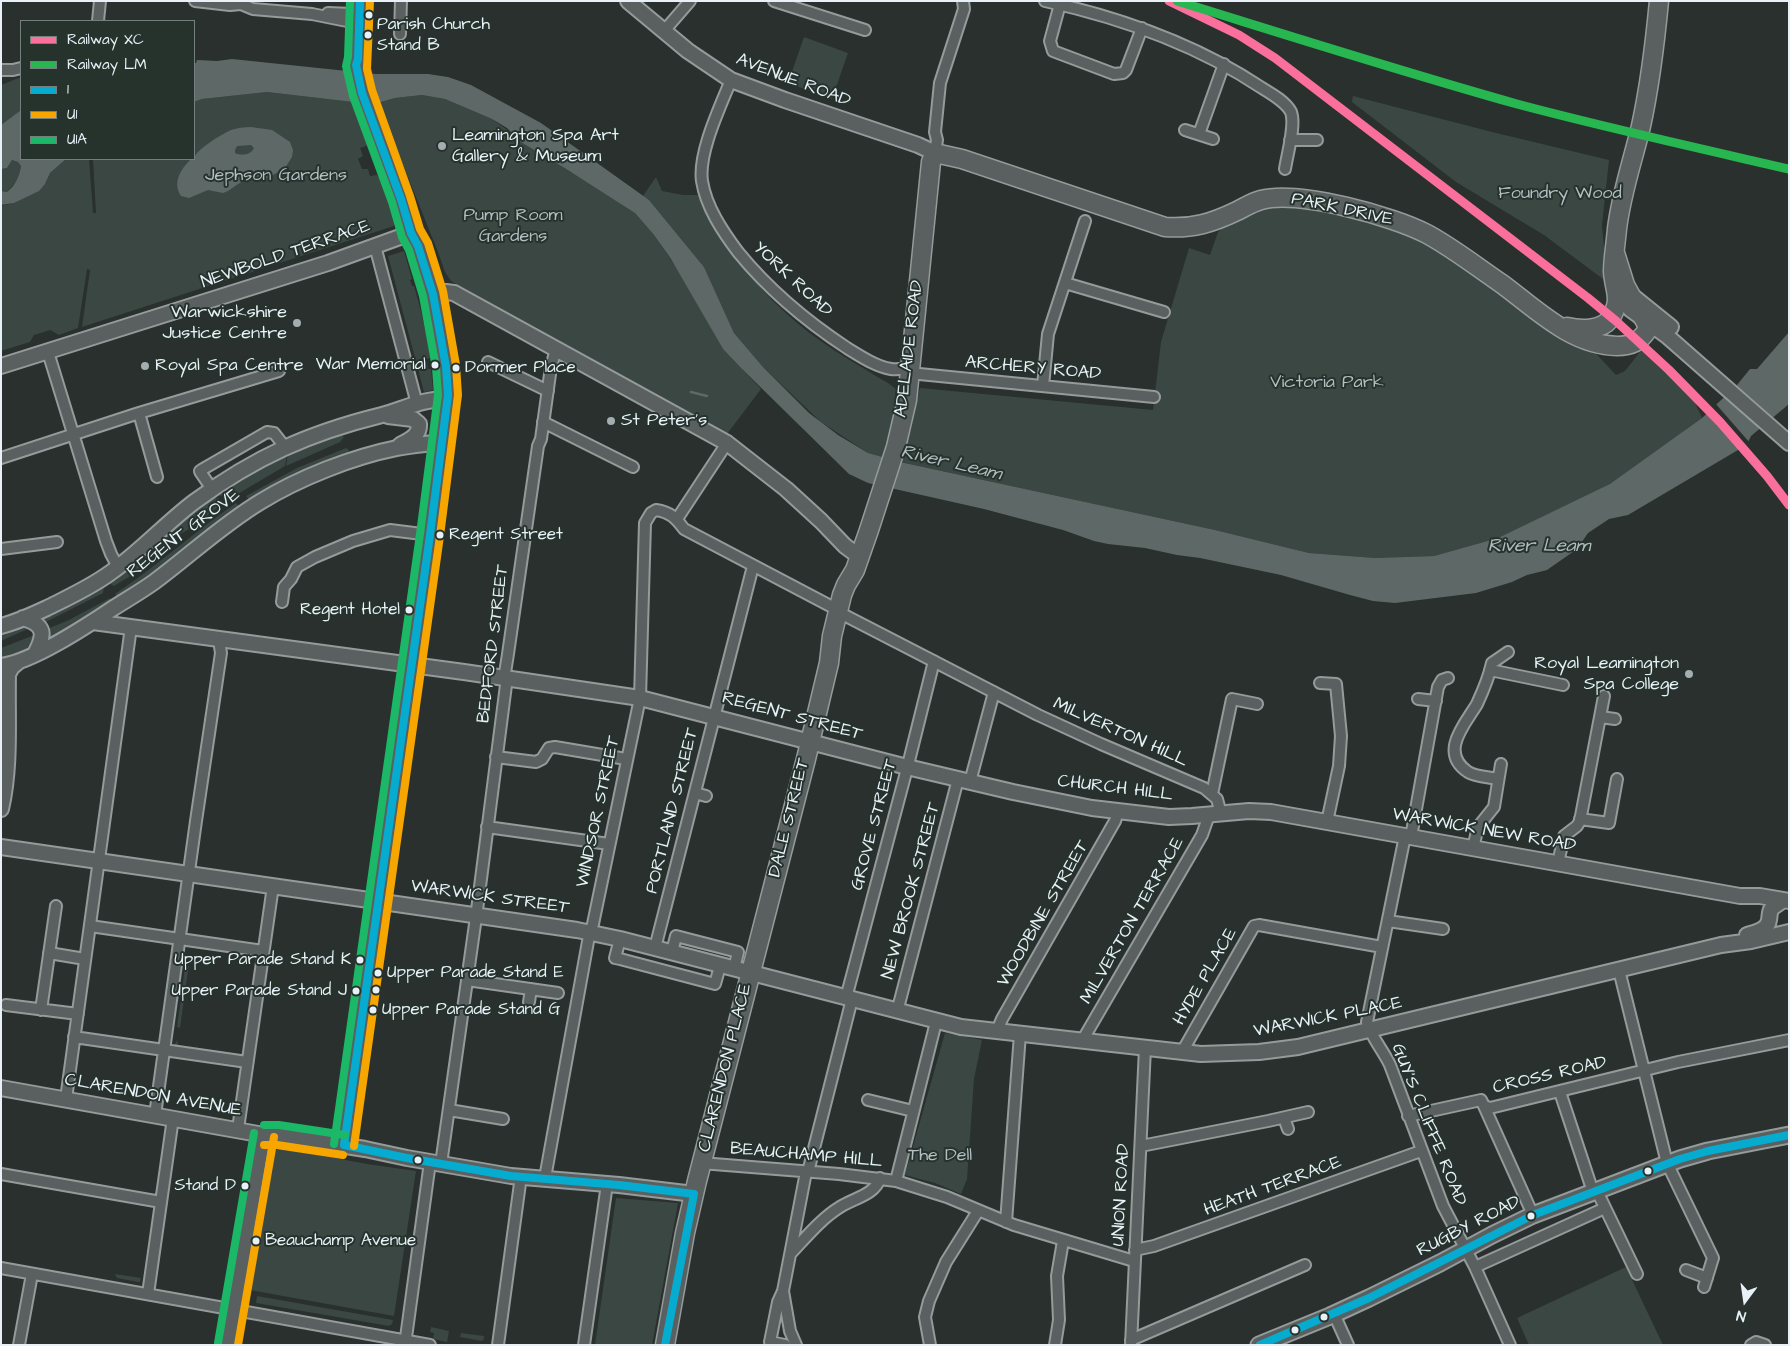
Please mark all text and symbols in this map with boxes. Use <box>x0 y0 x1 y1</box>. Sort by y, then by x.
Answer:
unlabelled marker <box>364 10 374 20</box>
place label: Parish Church Stand B <box>377 15 490 55</box>
legend <box>20 20 195 160</box>
text: Railway XC <box>67 29 144 50</box>
marker: Parish Church Stand B <box>363 30 373 40</box>
street label: AVENUE ROAD <box>733 49 853 113</box>
text: Railway LM <box>67 54 147 75</box>
text: 1 <box>67 79 69 100</box>
text: U1 <box>67 104 77 125</box>
place label: Leamington Spa Art Gallery & Museum <box>452 125 619 168</box>
text: U1A <box>67 129 87 150</box>
marker: Leamington Spa Art Gallery & Museum <box>436 140 448 152</box>
park label: Jephson Gardens <box>205 165 347 187</box>
park label: Foundry Wood <box>1498 183 1622 205</box>
street label: PARK DRIVE <box>1289 189 1395 231</box>
park label: Pump Room Gardens <box>464 205 562 248</box>
street label: NEWBOLD TERRACE <box>199 216 373 294</box>
street label: YORK ROAD <box>748 238 836 322</box>
street label: ADELAIDE ROAD <box>891 279 929 419</box>
place label: Warwickshire Justice Centre <box>163 302 287 344</box>
marker: Warwickshire Justice Centre <box>291 317 303 329</box>
street label: ARCHERY ROAD <box>964 352 1102 386</box>
place label: Royal Spa Centre <box>155 355 303 377</box>
place label: War Memorial <box>316 355 426 375</box>
place label: Dormer Place <box>465 358 576 378</box>
marker: Royal Spa Centre <box>139 360 151 372</box>
marker: War Memorial <box>430 360 440 370</box>
marker: Dormer Place <box>451 363 461 373</box>
park label: Victoria Park <box>1270 372 1384 394</box>
place label: St Peter's <box>621 410 707 432</box>
marker: St Peter's <box>605 415 617 427</box>
water label: River Leam <box>898 441 1004 487</box>
street label: REGENT GROVE <box>123 485 245 583</box>
place label: Regent Street <box>449 525 563 545</box>
marker: Regent Street <box>435 530 445 540</box>
water label: River Leam <box>1488 536 1590 558</box>
street label: BEDFORD STREET <box>474 564 514 724</box>
place label: Regent Hotel <box>300 600 400 620</box>
marker: Regent Hotel <box>404 605 414 615</box>
place label: Royal Leamington Spa College <box>1534 653 1679 696</box>
marker: Royal Leamington Spa College <box>1683 668 1695 680</box>
street label: REGENT STREET <box>719 688 865 746</box>
street label: MILVERTON HILL <box>1049 694 1191 772</box>
street label: PORTLAND STREET <box>642 726 704 896</box>
street label: WINDSOR STREET <box>572 734 626 890</box>
street label: DALE STREET <box>765 756 815 880</box>
street label: GROVE STREET <box>847 757 903 893</box>
street label: CHURCH HILL <box>1056 771 1174 807</box>
street label: NEW BROOK STREET <box>878 800 946 982</box>
street label: WARWICK NEW ROAD <box>1391 804 1577 858</box>
street label: MILVERTON TERRACE <box>1076 834 1190 1008</box>
street label: WOODBINE STREET <box>993 837 1095 991</box>
street label: WARWICK STREET <box>409 876 571 920</box>
street label: HYDE PLACE <box>1169 924 1243 1030</box>
place label: Upper Parade Stand K <box>174 950 351 970</box>
marker: Upper Parade Stand K <box>355 955 365 965</box>
place label: Upper Parade Stand E <box>387 963 564 983</box>
marker: Upper Parade Stand E <box>373 968 383 978</box>
place label: Upper Parade Stand J <box>171 981 347 1001</box>
street label: CLARENDON PLACE <box>695 982 757 1154</box>
unlabelled marker <box>371 985 381 995</box>
marker: Upper Parade Stand J <box>351 986 361 996</box>
street label: WARWICK PLACE <box>1252 993 1404 1043</box>
place label: Upper Parade Stand G <box>382 1000 560 1020</box>
marker: Upper Parade Stand G <box>368 1005 378 1015</box>
street label: GUY'S CLIFFE ROAD <box>1386 1041 1470 1209</box>
street label: CROSS ROAD <box>1491 1052 1609 1100</box>
street label: CLARENDON AVENUE <box>63 1070 243 1122</box>
street label: BEAUCHAMP HILL <box>729 1139 883 1173</box>
street label: UNION ROAD <box>1109 1143 1135 1247</box>
park label: The Dell <box>908 1145 972 1167</box>
street label: HEATH TERRACE <box>1201 1152 1345 1222</box>
unlabelled marker <box>413 1155 423 1165</box>
unlabelled marker <box>1643 1166 1653 1176</box>
place label: Stand D <box>175 1176 236 1196</box>
marker: Stand D <box>240 1181 250 1191</box>
street label: RUGBY ROAD <box>1414 1192 1524 1262</box>
unlabelled marker <box>1526 1211 1536 1221</box>
place label: Beauchamp Avenue <box>265 1231 416 1251</box>
marker: Beauchamp Avenue <box>251 1236 261 1246</box>
north arrow <box>1720 1276 1770 1326</box>
text: N <box>1735 1305 1748 1326</box>
unlabelled marker <box>1319 1312 1329 1322</box>
unlabelled marker <box>1290 1325 1300 1335</box>

